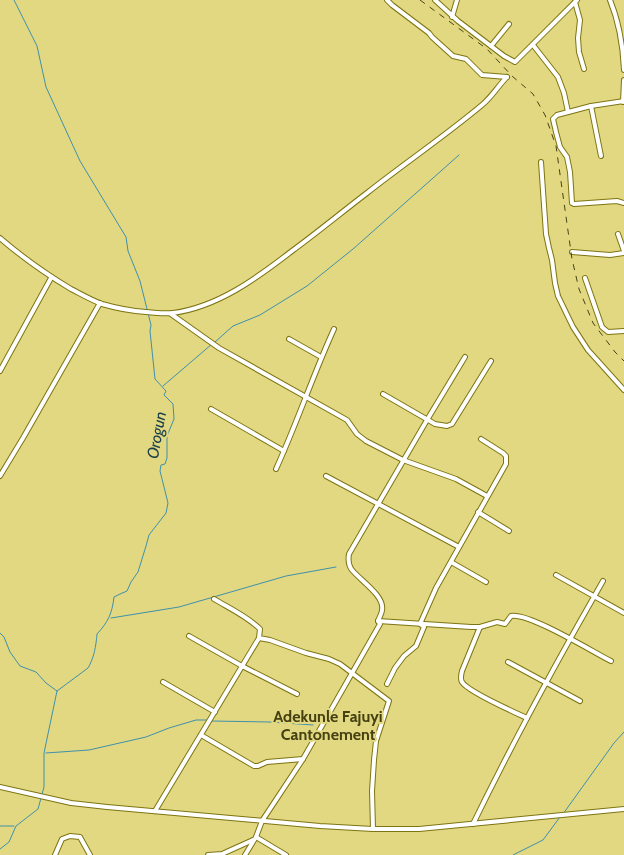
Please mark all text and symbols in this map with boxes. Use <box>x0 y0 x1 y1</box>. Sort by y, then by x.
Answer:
water label: Orogun <box>143 410 170 460</box>
district label: Adekunle Fajuyi Cantonement <box>273 707 383 744</box>

